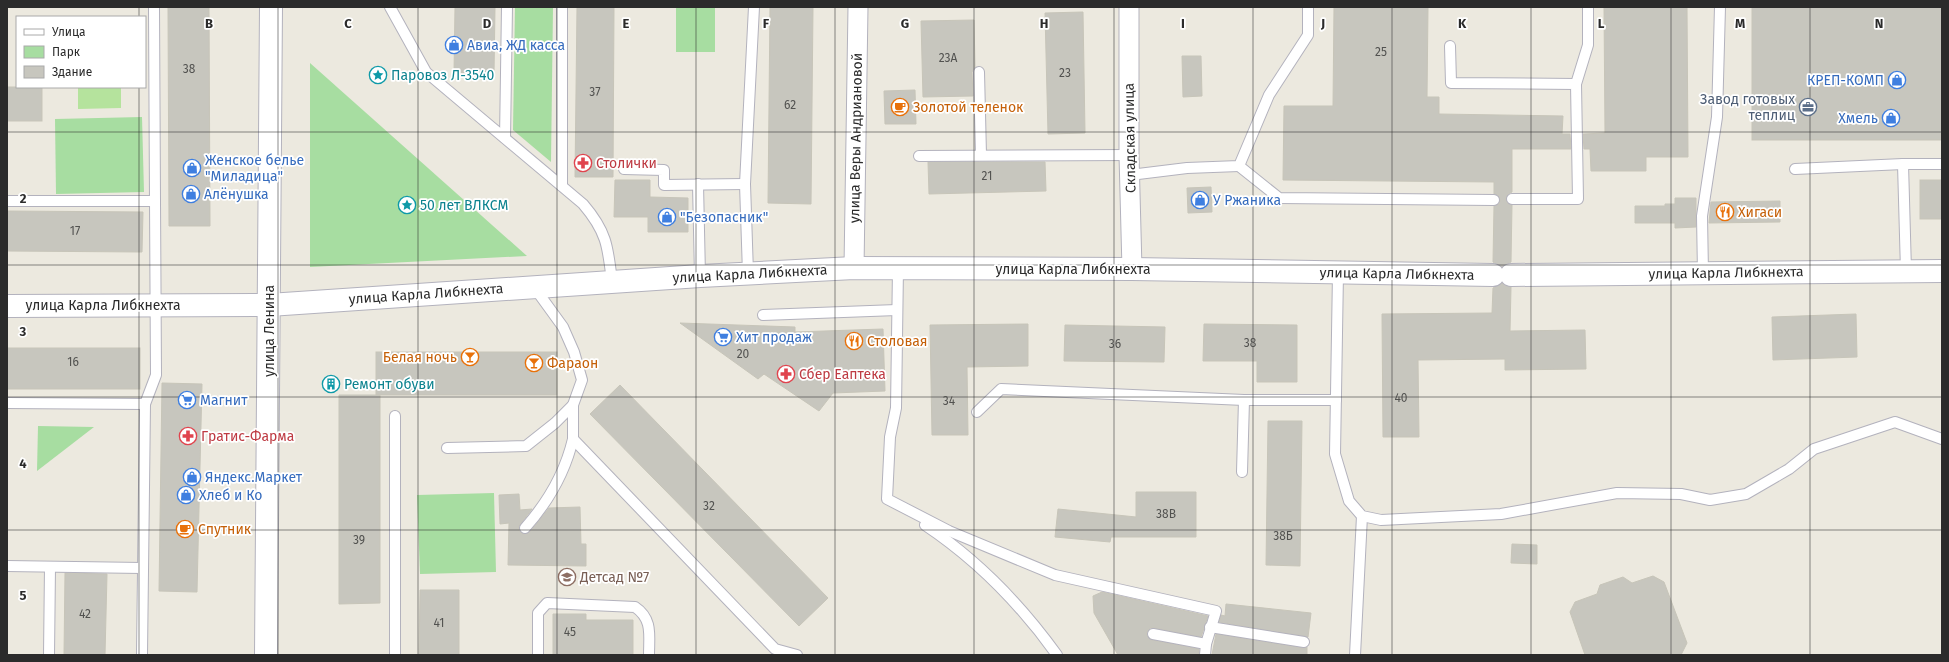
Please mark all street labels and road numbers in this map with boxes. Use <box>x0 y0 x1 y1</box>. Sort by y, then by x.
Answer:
street label: улица Веры Андриановой <box>846 53 866 223</box>
street label: Складская улица <box>1121 83 1139 193</box>
street label: улица Карла Либкнехта <box>672 261 828 287</box>
street label: улица Карла Либкнехта <box>995 261 1151 278</box>
street label: улица Карла Либкнехта <box>1648 263 1804 283</box>
street label: улица Карла Либкнехта <box>1319 264 1475 284</box>
street label: улица Карла Либкнехта <box>348 280 504 308</box>
street label: улица Ленина <box>261 285 278 377</box>
street label: улица Карла Либкнехта <box>25 297 181 314</box>

